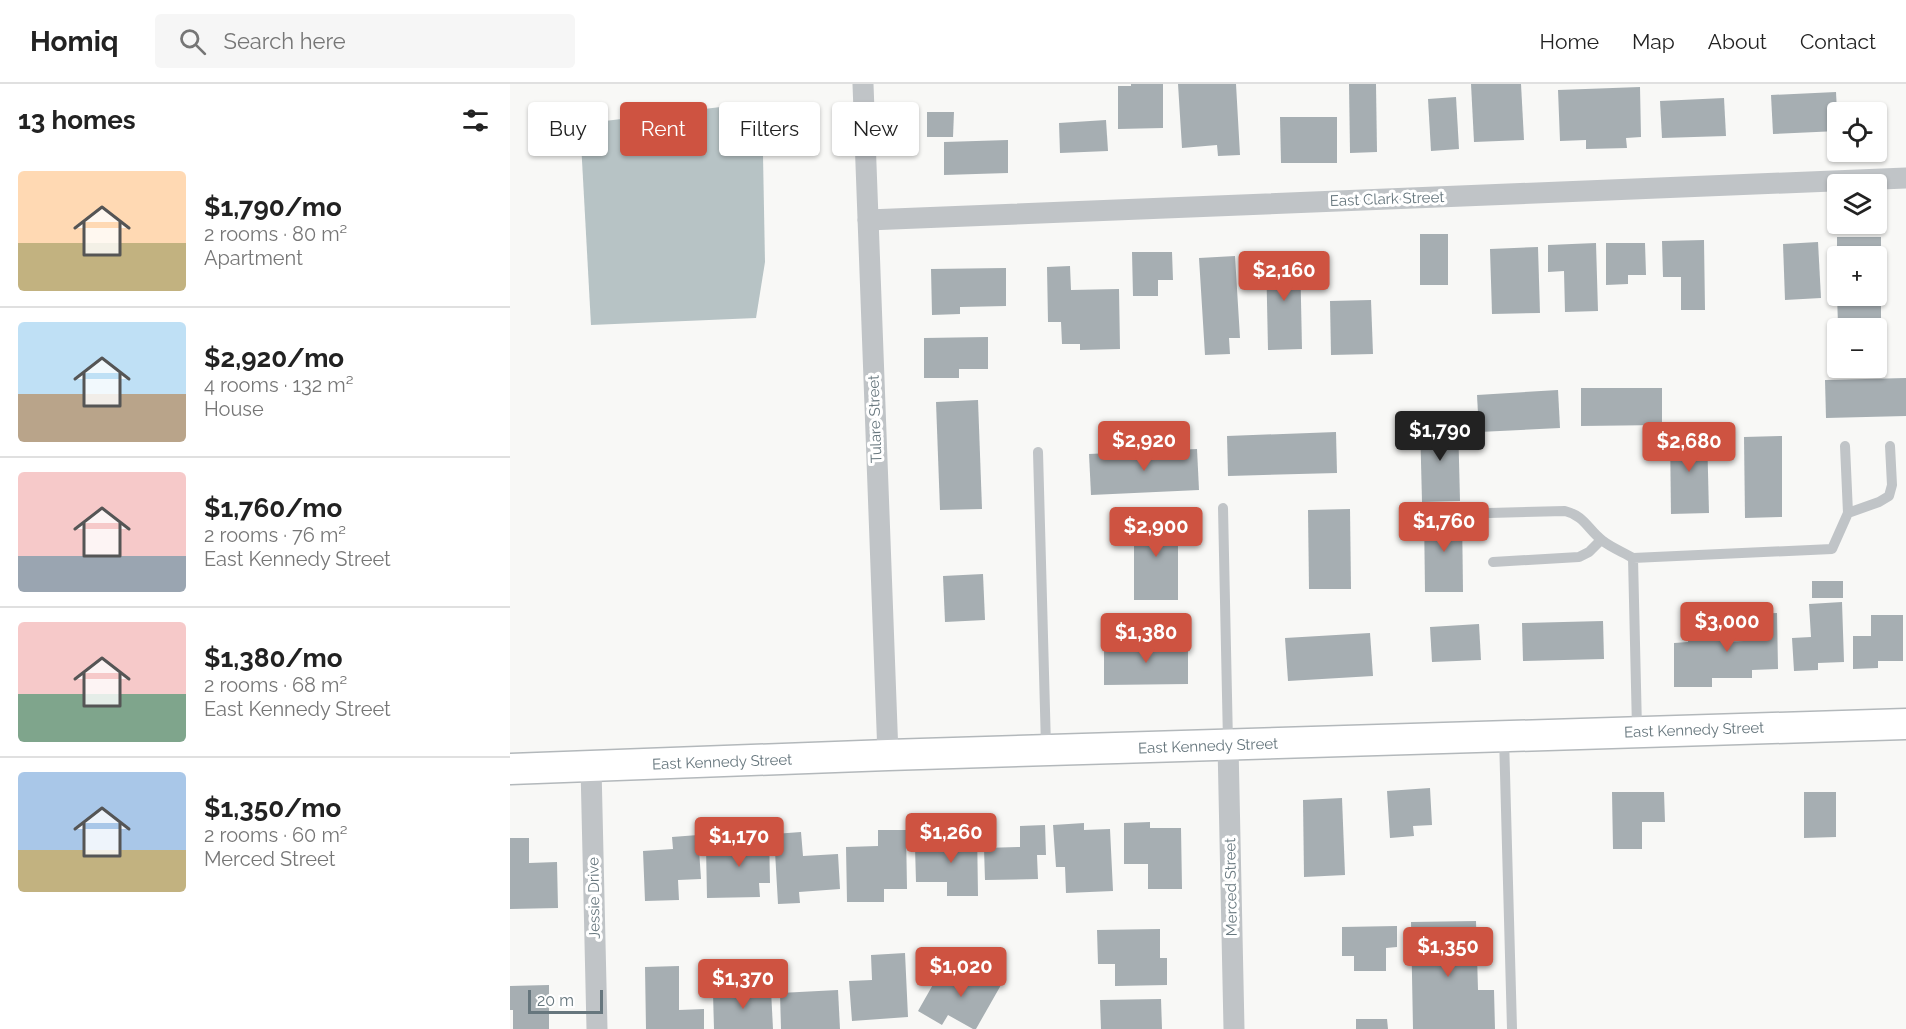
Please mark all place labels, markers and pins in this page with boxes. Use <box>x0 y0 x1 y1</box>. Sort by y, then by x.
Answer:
pin: $2,160 <box>1235 251 1333 302</box>
pin: $1,790 <box>1391 411 1489 462</box>
pin: $2,920 <box>1095 421 1193 472</box>
pin: $2,680 <box>1640 422 1738 473</box>
pin: $1,760 <box>1395 502 1493 553</box>
pin: $2,900 <box>1107 507 1205 558</box>
pin: $3,000 <box>1678 602 1776 653</box>
pin: $1,380 <box>1097 613 1195 664</box>
pin: $1,260 <box>902 813 1000 864</box>
pin: $1,170 <box>690 817 788 868</box>
pin: $1,350 <box>1399 927 1497 978</box>
pin: $1,020 <box>912 947 1010 998</box>
pin: $1,370 <box>694 959 792 1010</box>

